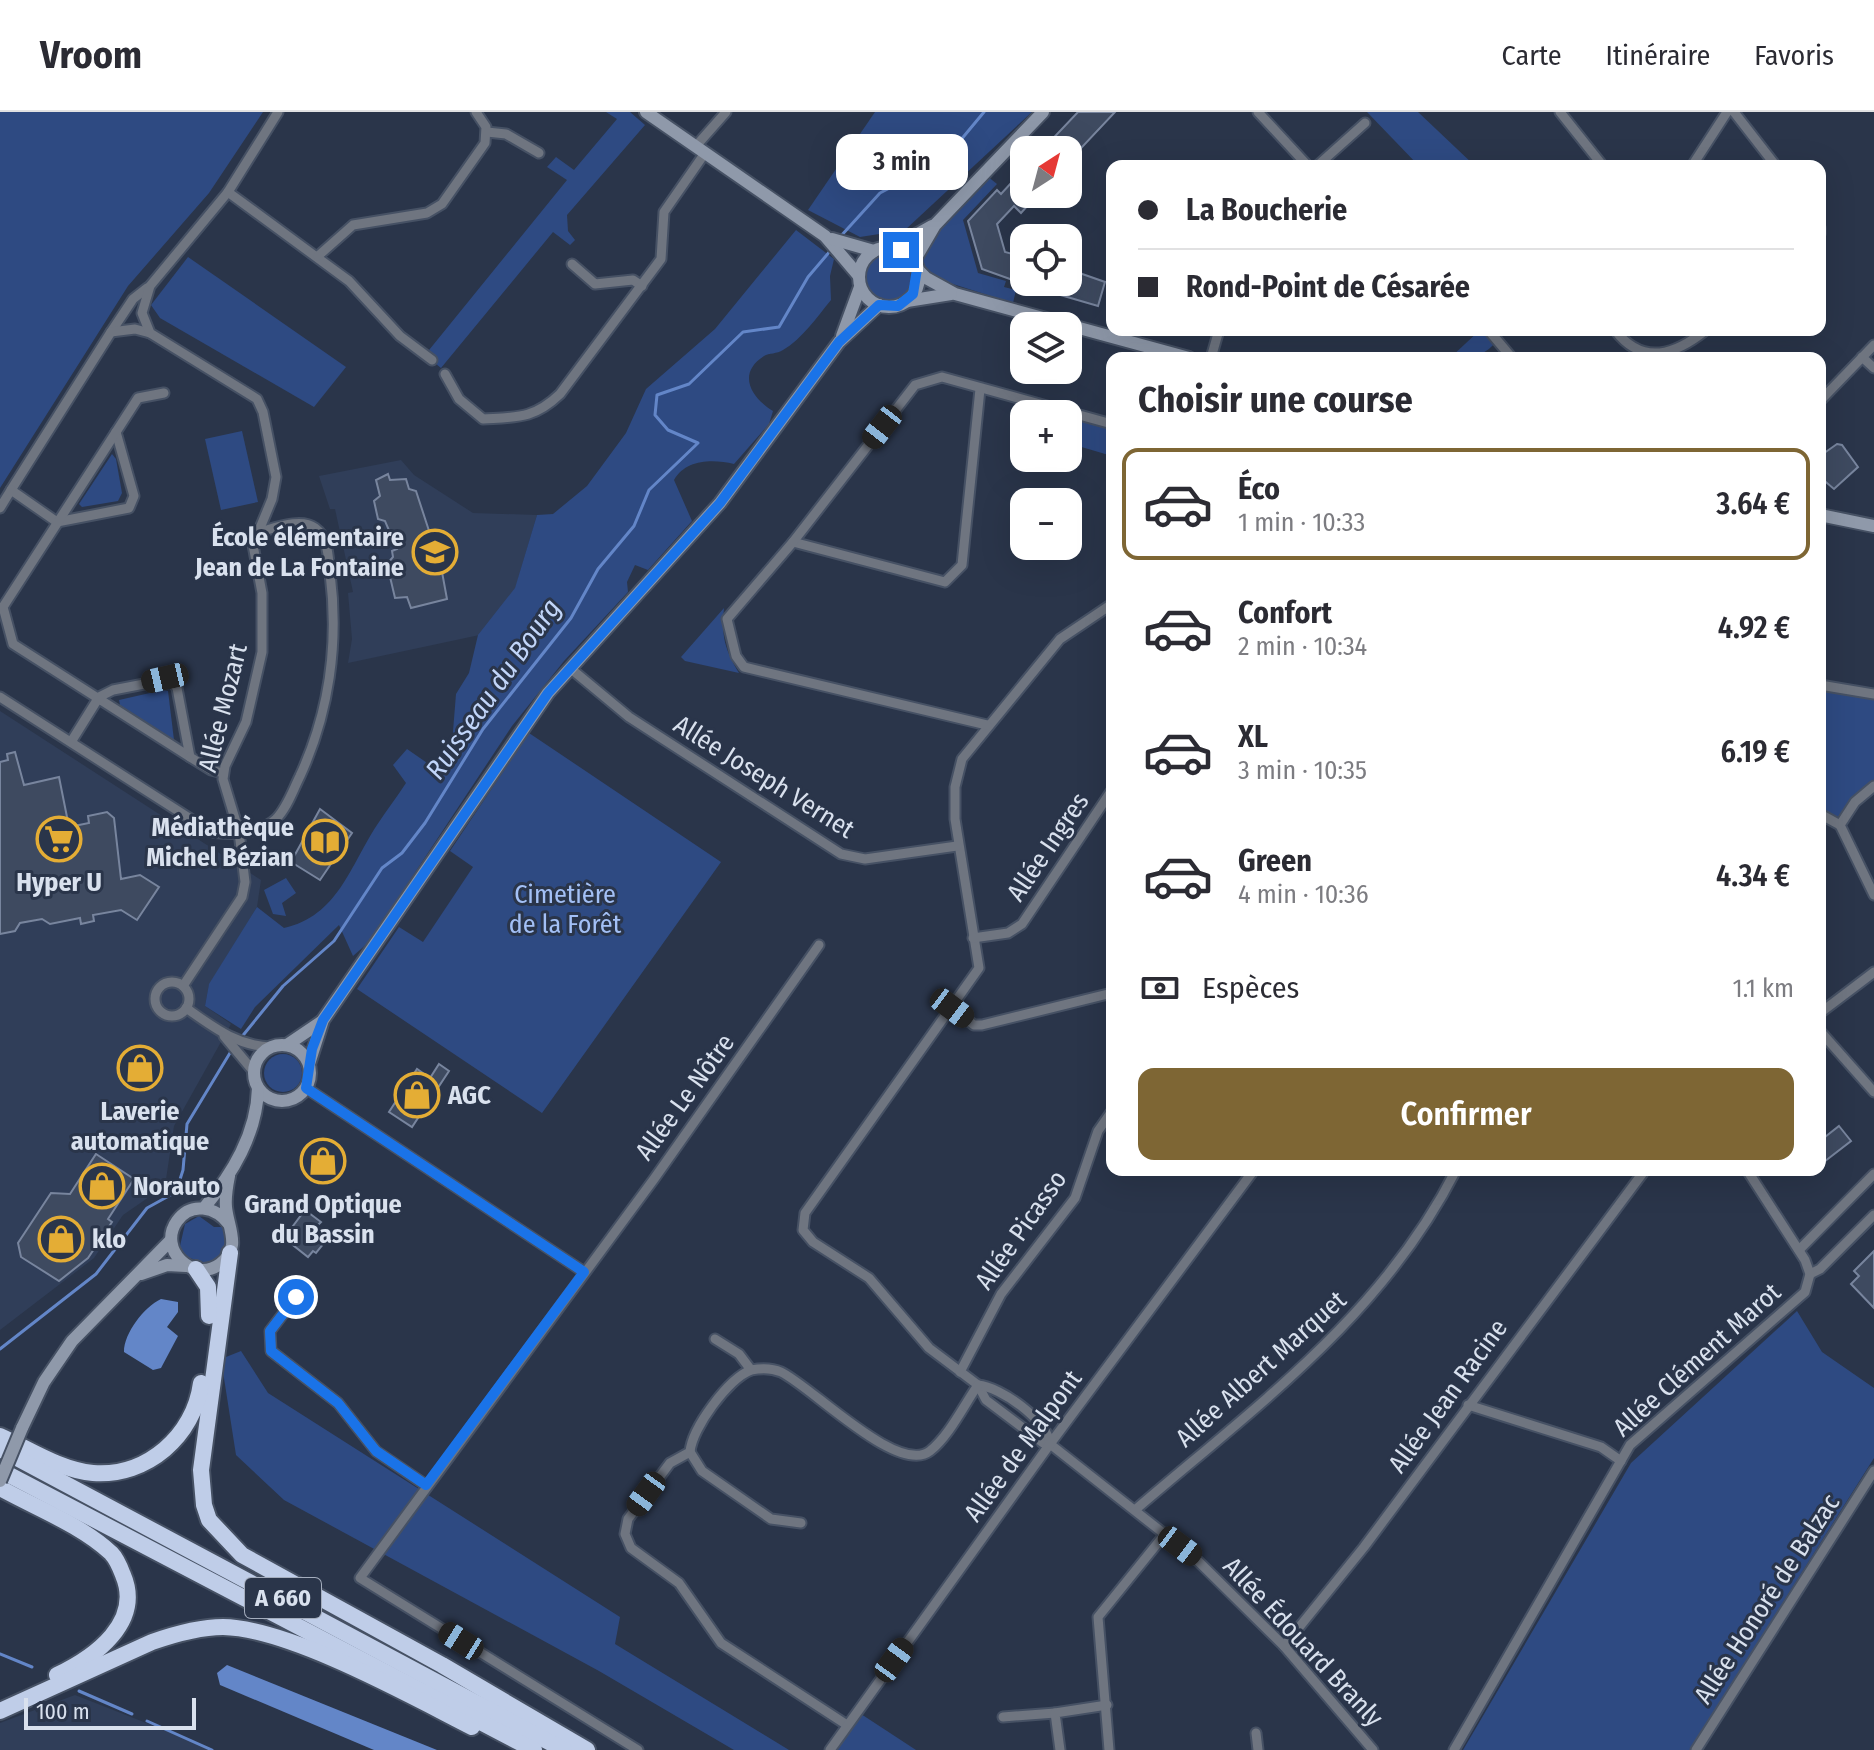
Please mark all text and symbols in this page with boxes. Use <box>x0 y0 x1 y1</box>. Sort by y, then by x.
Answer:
text: Vroom <box>40 32 142 78</box>
text: Carte <box>1502 39 1562 72</box>
text: Itinéraire <box>1606 39 1710 72</box>
text: Favoris <box>1754 39 1834 72</box>
callout: 3 min <box>835 134 967 190</box>
north arrow <box>1010 136 1082 208</box>
map controls <box>1010 136 1082 560</box>
text: 3 min <box>873 146 931 177</box>
text: La Boucherie <box>1186 192 1347 228</box>
button: locate <box>1010 224 1082 296</box>
route end <box>883 232 919 268</box>
text: Rond-Point de Césarée <box>1186 269 1470 305</box>
button: layers <box>1010 312 1082 384</box>
text: Choisir une course <box>1138 378 1413 422</box>
button: + <box>1010 400 1082 472</box>
car <box>858 401 906 453</box>
icon: car <box>1142 468 1214 540</box>
text: Éco <box>1238 471 1280 507</box>
text: 3.64 € <box>1716 486 1790 522</box>
button: − <box>1010 488 1082 560</box>
text: 1 min · 10:33 <box>1238 507 1365 538</box>
place label: École élémentaire Jean de La Fontaine <box>194 521 404 583</box>
school or university icon: École élémentaire Jean de La Fontaine <box>411 528 459 576</box>
water label: Ruisseau du Bourg <box>418 592 568 786</box>
icon: car <box>1142 592 1214 664</box>
text: Confort <box>1238 595 1332 631</box>
text: 4.92 € <box>1718 610 1790 646</box>
text: 2 min · 10:34 <box>1238 631 1367 662</box>
street label: Allée Mozart <box>192 640 254 775</box>
car <box>139 661 191 695</box>
street label: Allée Joseph Vernet <box>668 709 860 845</box>
icon: car <box>1142 716 1214 788</box>
text: XL <box>1238 719 1268 755</box>
text: 6.19 € <box>1721 734 1790 770</box>
text: 3 min · 10:35 <box>1238 755 1367 786</box>
street label: Allée Ingres <box>1000 787 1096 907</box>
place label: Médiathèque Michel Bézian <box>146 812 294 873</box>
supermarket icon: Hyper U <box>35 815 83 863</box>
library icon: Médiathèque Michel Bézian <box>301 818 349 866</box>
icon: car <box>1142 840 1214 912</box>
text: Green <box>1238 843 1312 879</box>
text: 4.34 € <box>1716 858 1790 894</box>
place label: Hyper U <box>16 867 102 898</box>
park label: Cimetière de la Forêt <box>509 879 622 940</box>
text: 4 min · 10:36 <box>1238 879 1369 910</box>
icon: cash <box>1138 966 1182 1010</box>
text: Espèces <box>1202 970 1299 1006</box>
text: 1.1 km <box>1733 973 1794 1004</box>
car <box>926 984 978 1032</box>
street label: Allée Le Nôtre <box>629 1028 741 1166</box>
shop icon: Laverie automatique <box>116 1044 164 1092</box>
button: Confirmer <box>1138 1068 1794 1160</box>
shop icon: AGC <box>393 1071 441 1119</box>
place label: AGC <box>447 1080 491 1111</box>
place label: Laverie automatique <box>71 1096 209 1157</box>
shop icon: Grand Optique du Bassin <box>299 1137 347 1185</box>
shop icon: Norauto <box>78 1162 126 1210</box>
street label: Allée Picasso <box>969 1164 1073 1296</box>
place label: Norauto <box>133 1171 220 1202</box>
place label: Grand Optique du Bassin <box>244 1189 402 1250</box>
shop icon: klo <box>37 1215 85 1263</box>
place label: klo <box>92 1224 126 1255</box>
street label: Allée Clément Marot <box>1607 1276 1787 1443</box>
route start <box>278 1279 314 1315</box>
street label: Allée Albert Marquet <box>1169 1284 1353 1454</box>
street label: Allée Jean Racine <box>1382 1313 1514 1479</box>
street label: Allée de Malpont <box>958 1364 1089 1528</box>
car <box>622 1468 670 1520</box>
street label: Allée Honoré de Balzac <box>1688 1488 1846 1710</box>
car <box>1154 1522 1206 1570</box>
street label: Allée Édouard Branly <box>1217 1551 1390 1733</box>
road number: A 660 <box>245 1578 321 1618</box>
car <box>434 1618 488 1664</box>
car <box>870 1634 918 1686</box>
scale bar <box>24 1694 196 1730</box>
text: 100 m <box>36 1698 90 1725</box>

